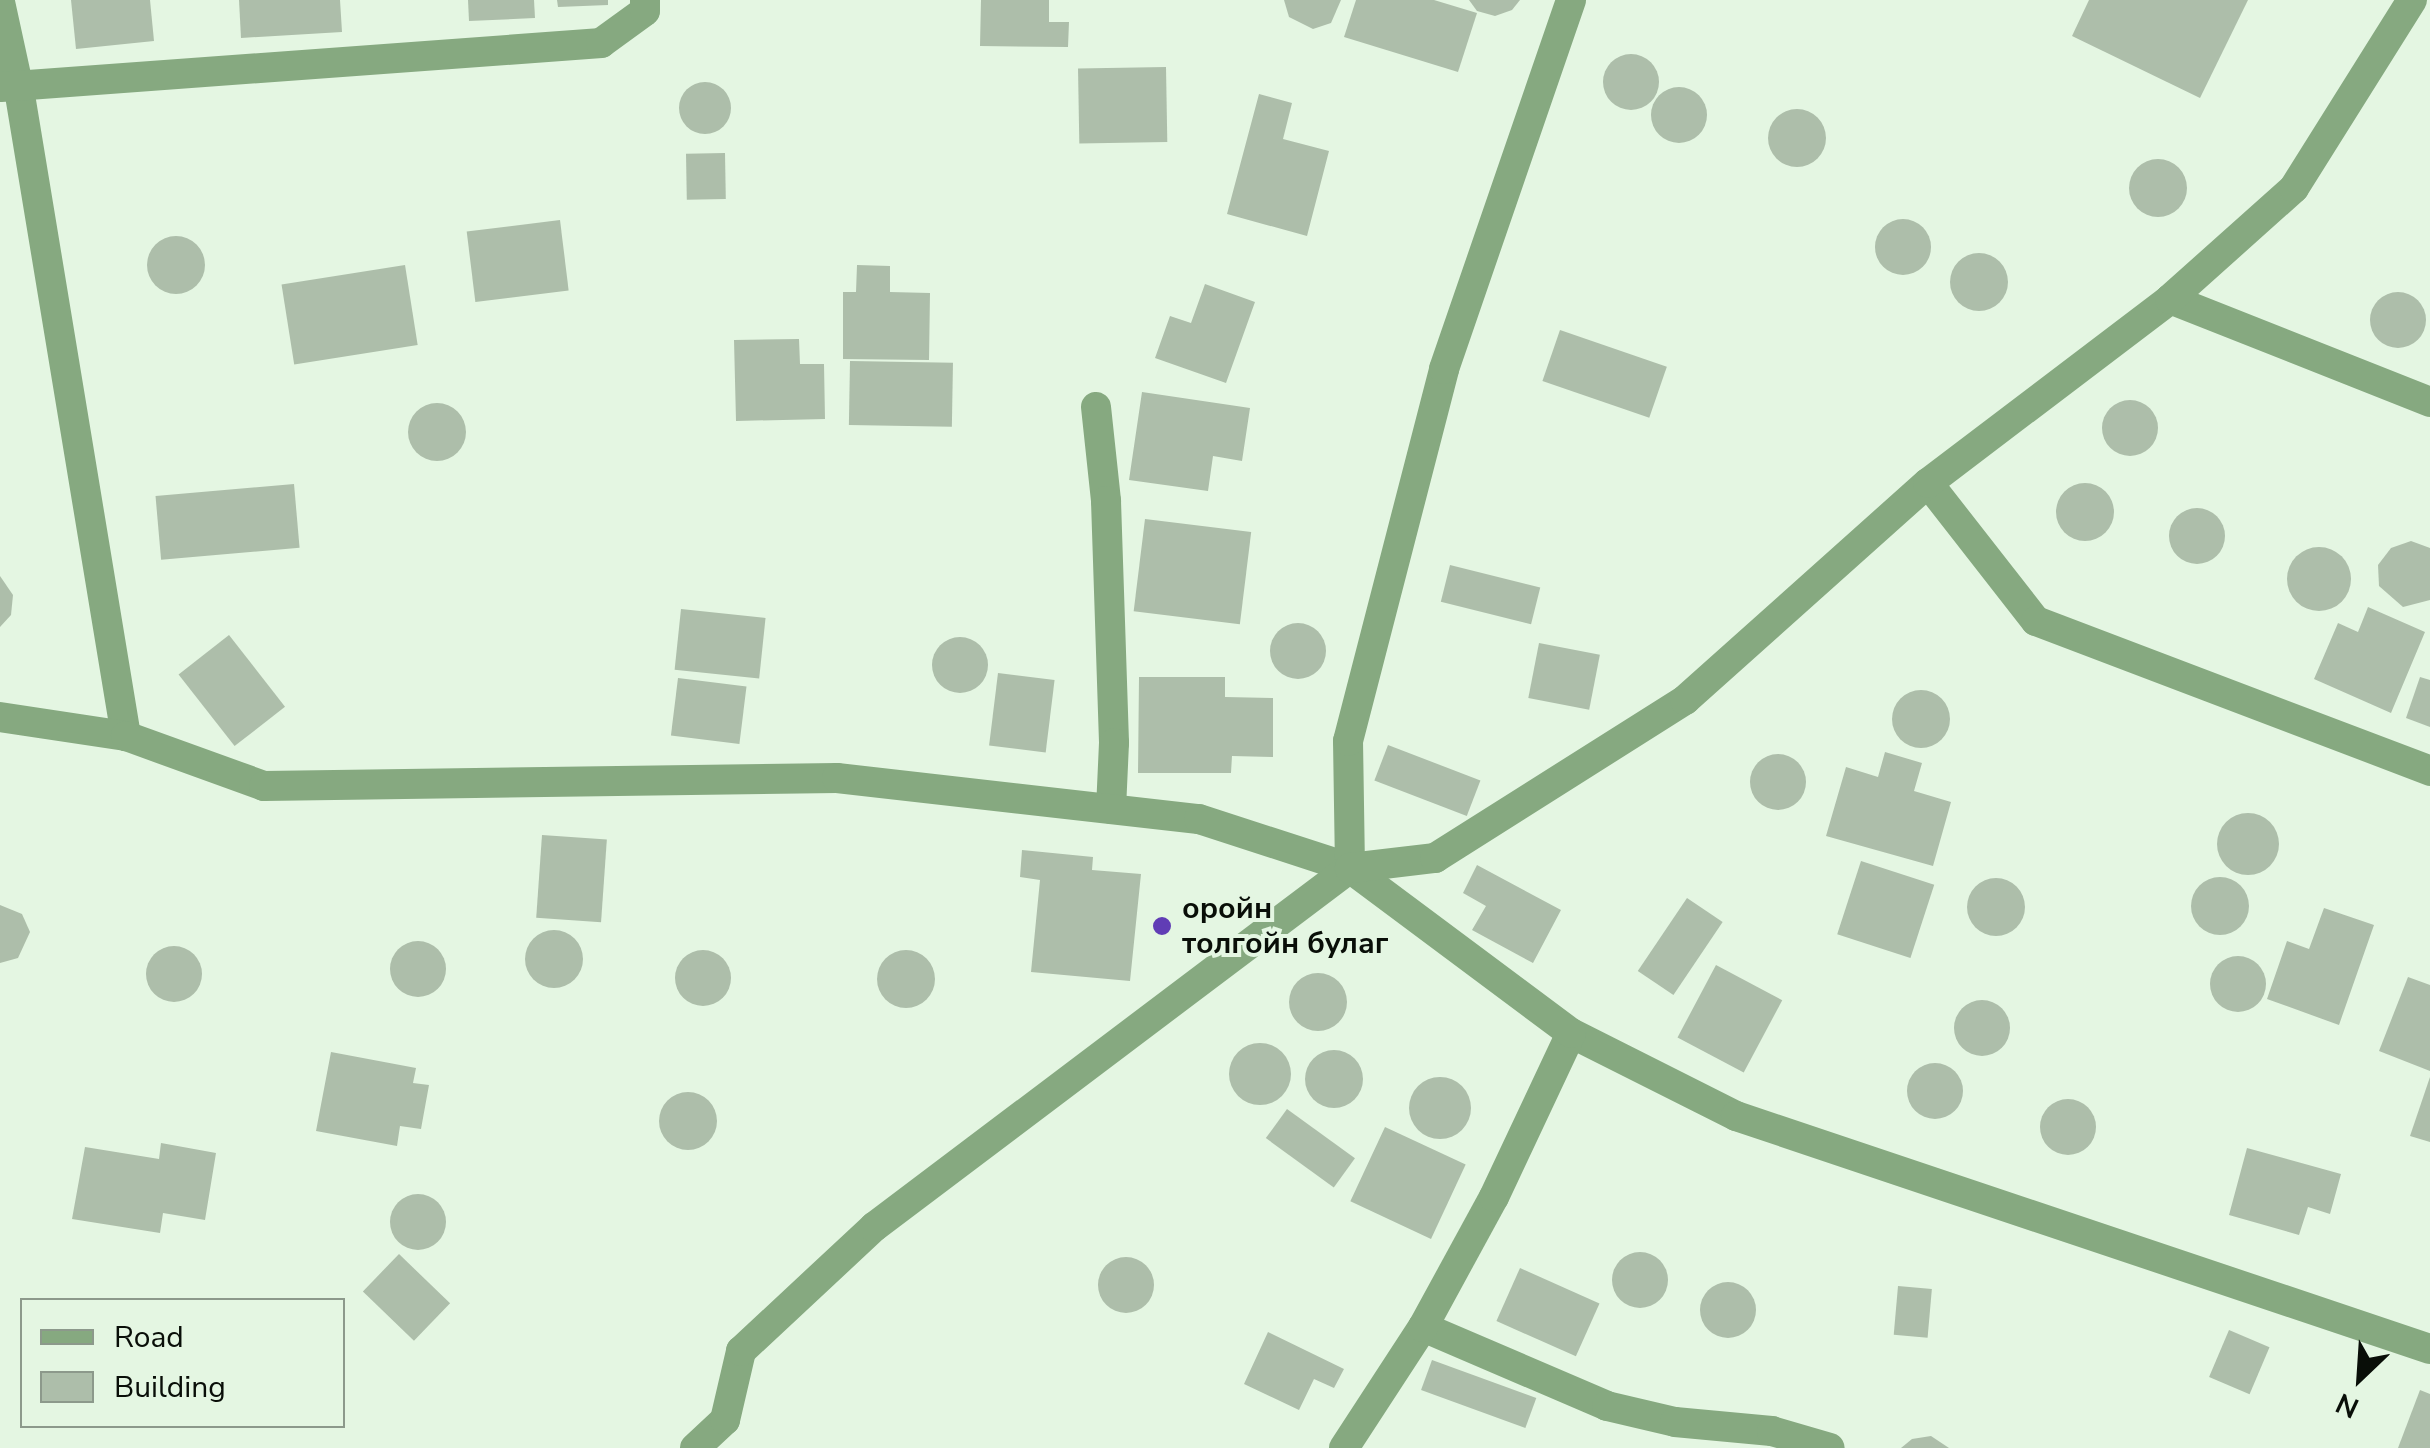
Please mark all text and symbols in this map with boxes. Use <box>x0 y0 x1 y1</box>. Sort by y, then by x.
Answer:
place label: оройн толгойн булаг <box>1182 891 1388 962</box>
marker: оройн толгойн булаг <box>1151 915 1173 937</box>
legend <box>20 1298 345 1428</box>
text: Road <box>114 1317 184 1358</box>
north arrow <box>2310 1328 2410 1428</box>
text: Building <box>114 1367 226 1408</box>
text: N <box>2330 1384 2365 1427</box>

